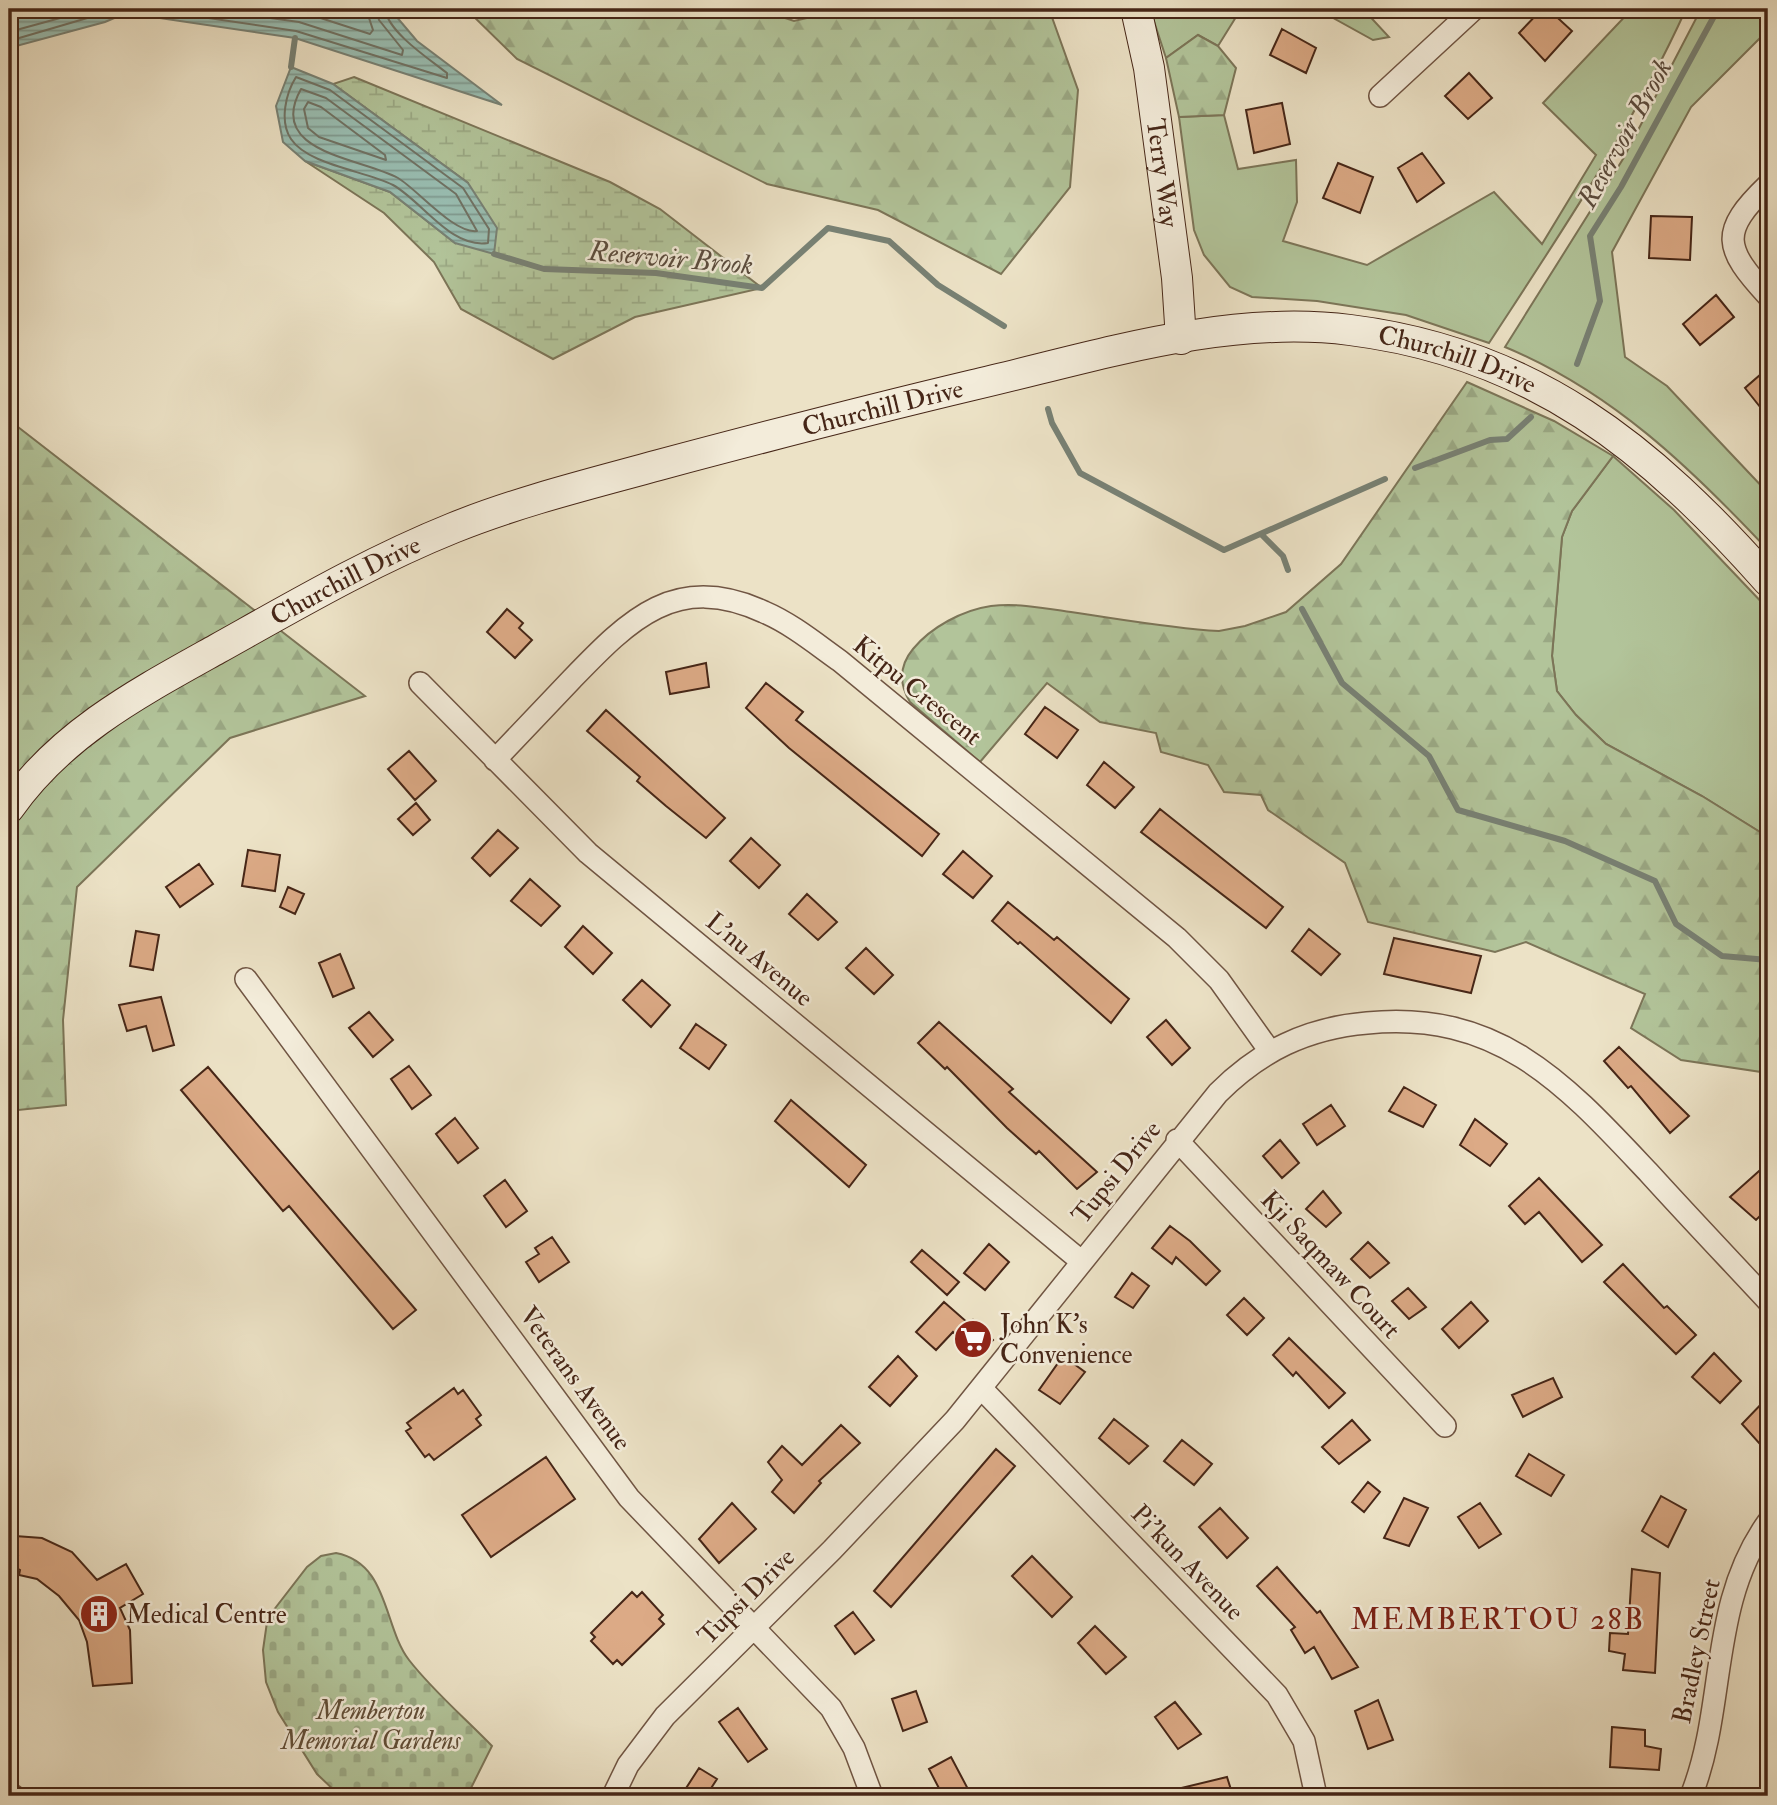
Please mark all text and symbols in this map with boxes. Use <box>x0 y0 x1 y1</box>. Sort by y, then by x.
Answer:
water label: Reservoir Brook <box>1570 53 1681 215</box>
street label: Terry Way <box>1139 117 1185 230</box>
water label: Reservoir Brook <box>586 234 755 283</box>
street label: Churchill Drive <box>1376 319 1542 401</box>
street label: Churchill Drive <box>799 373 967 444</box>
street label: Churchill Drive <box>265 529 426 633</box>
street label: Kitpu Crescent <box>846 629 988 753</box>
street label: L'nu Avenue <box>699 906 820 1014</box>
street label: Tupsi Drive <box>1065 1114 1169 1232</box>
street label: Kji Saqmaw Court <box>1254 1184 1407 1345</box>
street label: Veterans Avenue <box>512 1300 638 1457</box>
place label: John K's Convenience <box>999 1309 1132 1371</box>
supermarket icon: John K's Convenience <box>952 1318 994 1360</box>
street label: Pi'kun Avenue <box>1124 1498 1251 1627</box>
street label: Tupsi Drive <box>692 1541 803 1653</box>
street label: Bradley Street <box>1666 1576 1728 1726</box>
building icon: Medical Centre <box>78 1593 120 1635</box>
place label: Medical Centre <box>126 1599 287 1631</box>
district label: MEMBERTOU 28B <box>1351 1601 1645 1638</box>
park label: Membertou Memorial Gardens <box>279 1695 462 1757</box>

